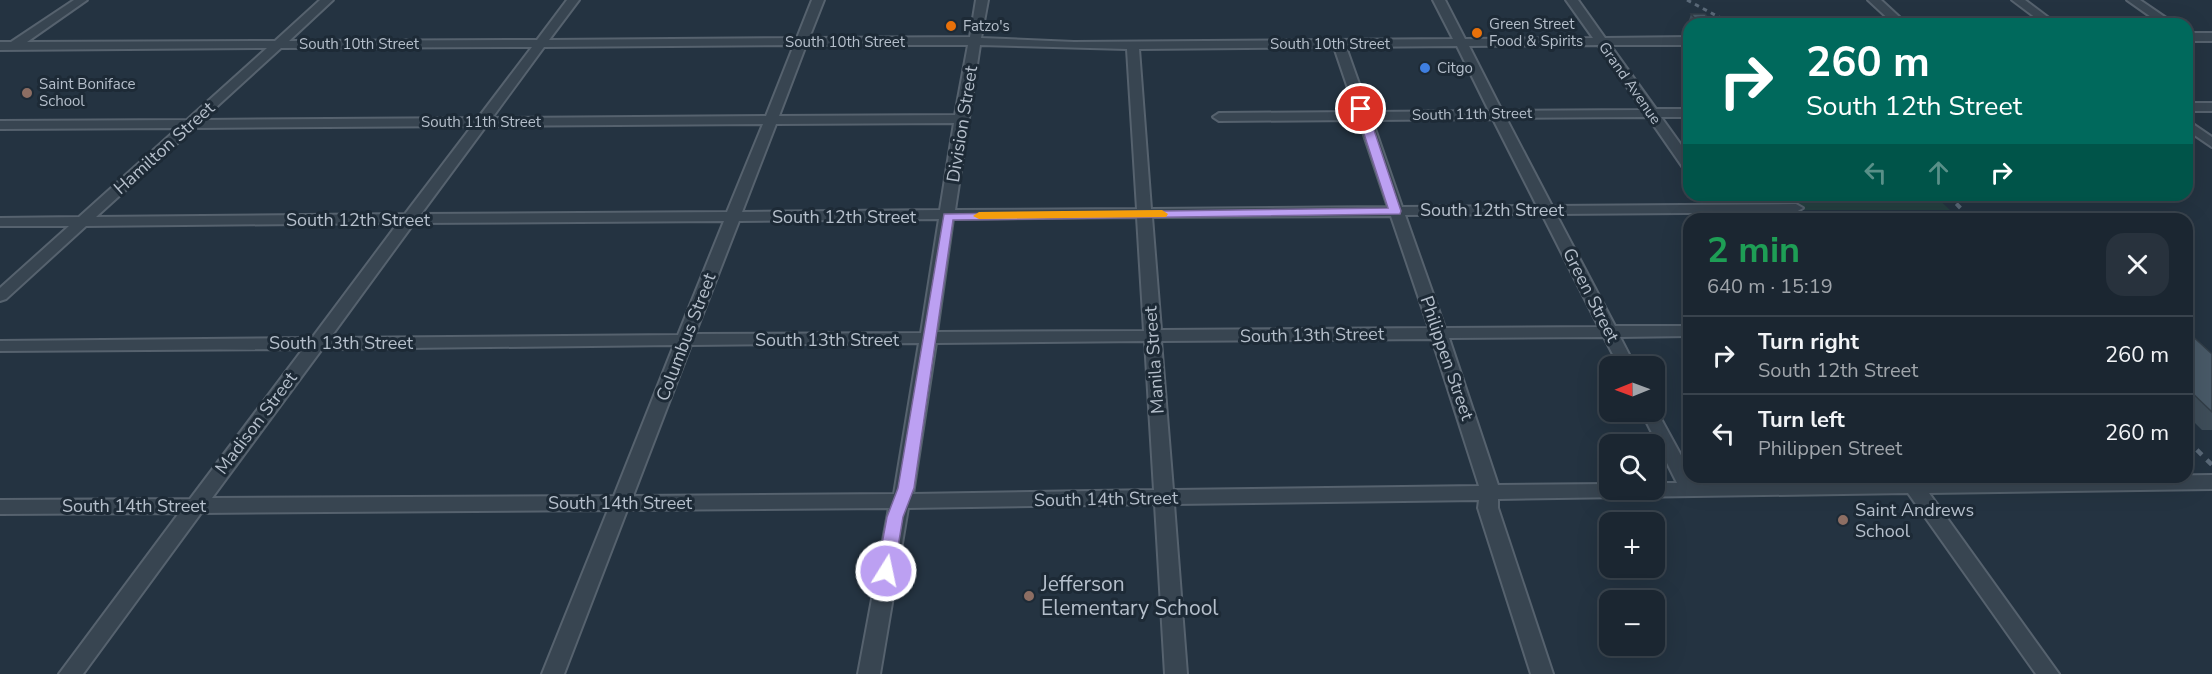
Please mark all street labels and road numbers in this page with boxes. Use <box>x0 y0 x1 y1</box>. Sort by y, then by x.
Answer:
street label: South 10th Street <box>785 32 906 52</box>
street label: South 10th Street <box>299 34 420 54</box>
street label: South 10th Street <box>1270 34 1391 54</box>
street label: Grand Avenue <box>1594 38 1666 128</box>
street label: Division Street <box>941 63 983 184</box>
street label: Hamilton Street <box>108 96 220 200</box>
street label: South 11th Street <box>1412 103 1533 125</box>
street label: South 11th Street <box>421 112 542 132</box>
street label: South 12th Street <box>1420 198 1565 222</box>
street label: South 12th Street <box>772 205 917 229</box>
street label: South 12th Street <box>286 208 431 232</box>
street label: Green Street <box>1557 244 1625 347</box>
street label: Columbus Street <box>651 269 722 404</box>
street label: Philippen Street <box>1415 293 1480 424</box>
street label: Manila Street <box>1138 305 1170 415</box>
street label: South 13th Street <box>1240 322 1385 348</box>
street label: South 13th Street <box>755 328 900 352</box>
street label: South 13th Street <box>269 331 414 355</box>
street label: Madison Street <box>210 366 303 479</box>
street label: South 14th Street <box>1034 486 1179 512</box>
street label: South 14th Street <box>548 491 693 515</box>
street label: South 14th Street <box>62 494 207 518</box>

